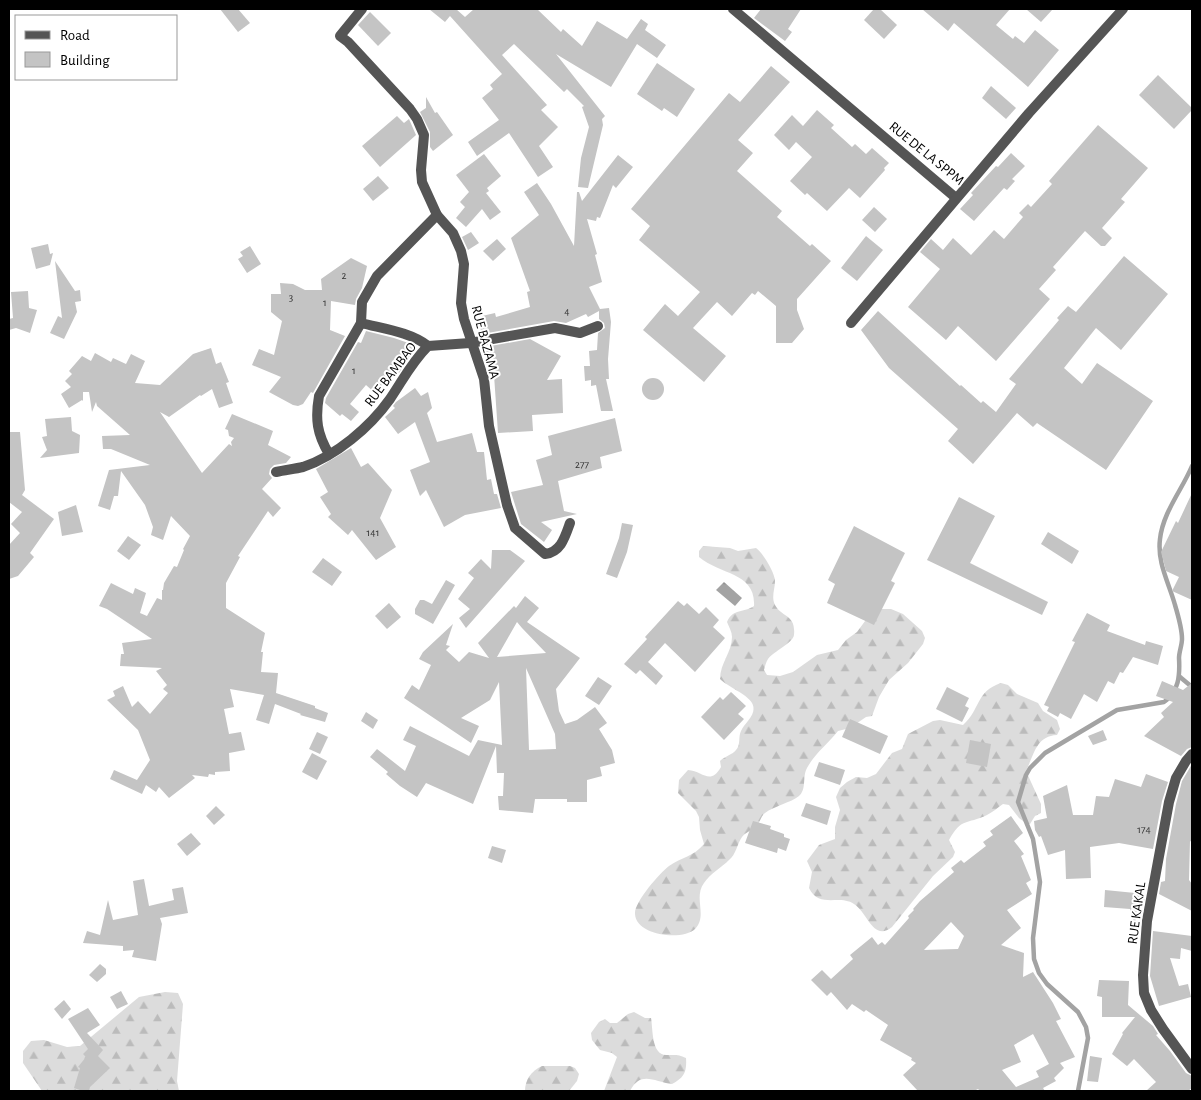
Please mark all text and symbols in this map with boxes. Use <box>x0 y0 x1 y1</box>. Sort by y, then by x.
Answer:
legend <box>15 15 178 80</box>
text: Road <box>60 28 90 43</box>
text: Building <box>60 53 110 68</box>
street label: RUE DE LA SPPM <box>886 119 966 188</box>
house number: 2 <box>341 270 347 281</box>
house number: 3 <box>289 292 294 303</box>
house number: 1 <box>323 297 327 308</box>
street label: RUE BAZAMA <box>468 304 502 381</box>
house number: 4 <box>564 306 570 317</box>
street label: RUE BAMBAO <box>362 340 419 409</box>
house number: 1 <box>352 365 356 376</box>
house number: 277 <box>575 459 589 470</box>
house number: 141 <box>367 527 379 538</box>
house number: 174 <box>1137 824 1151 835</box>
street label: RUE KAKAL <box>1126 881 1148 945</box>

